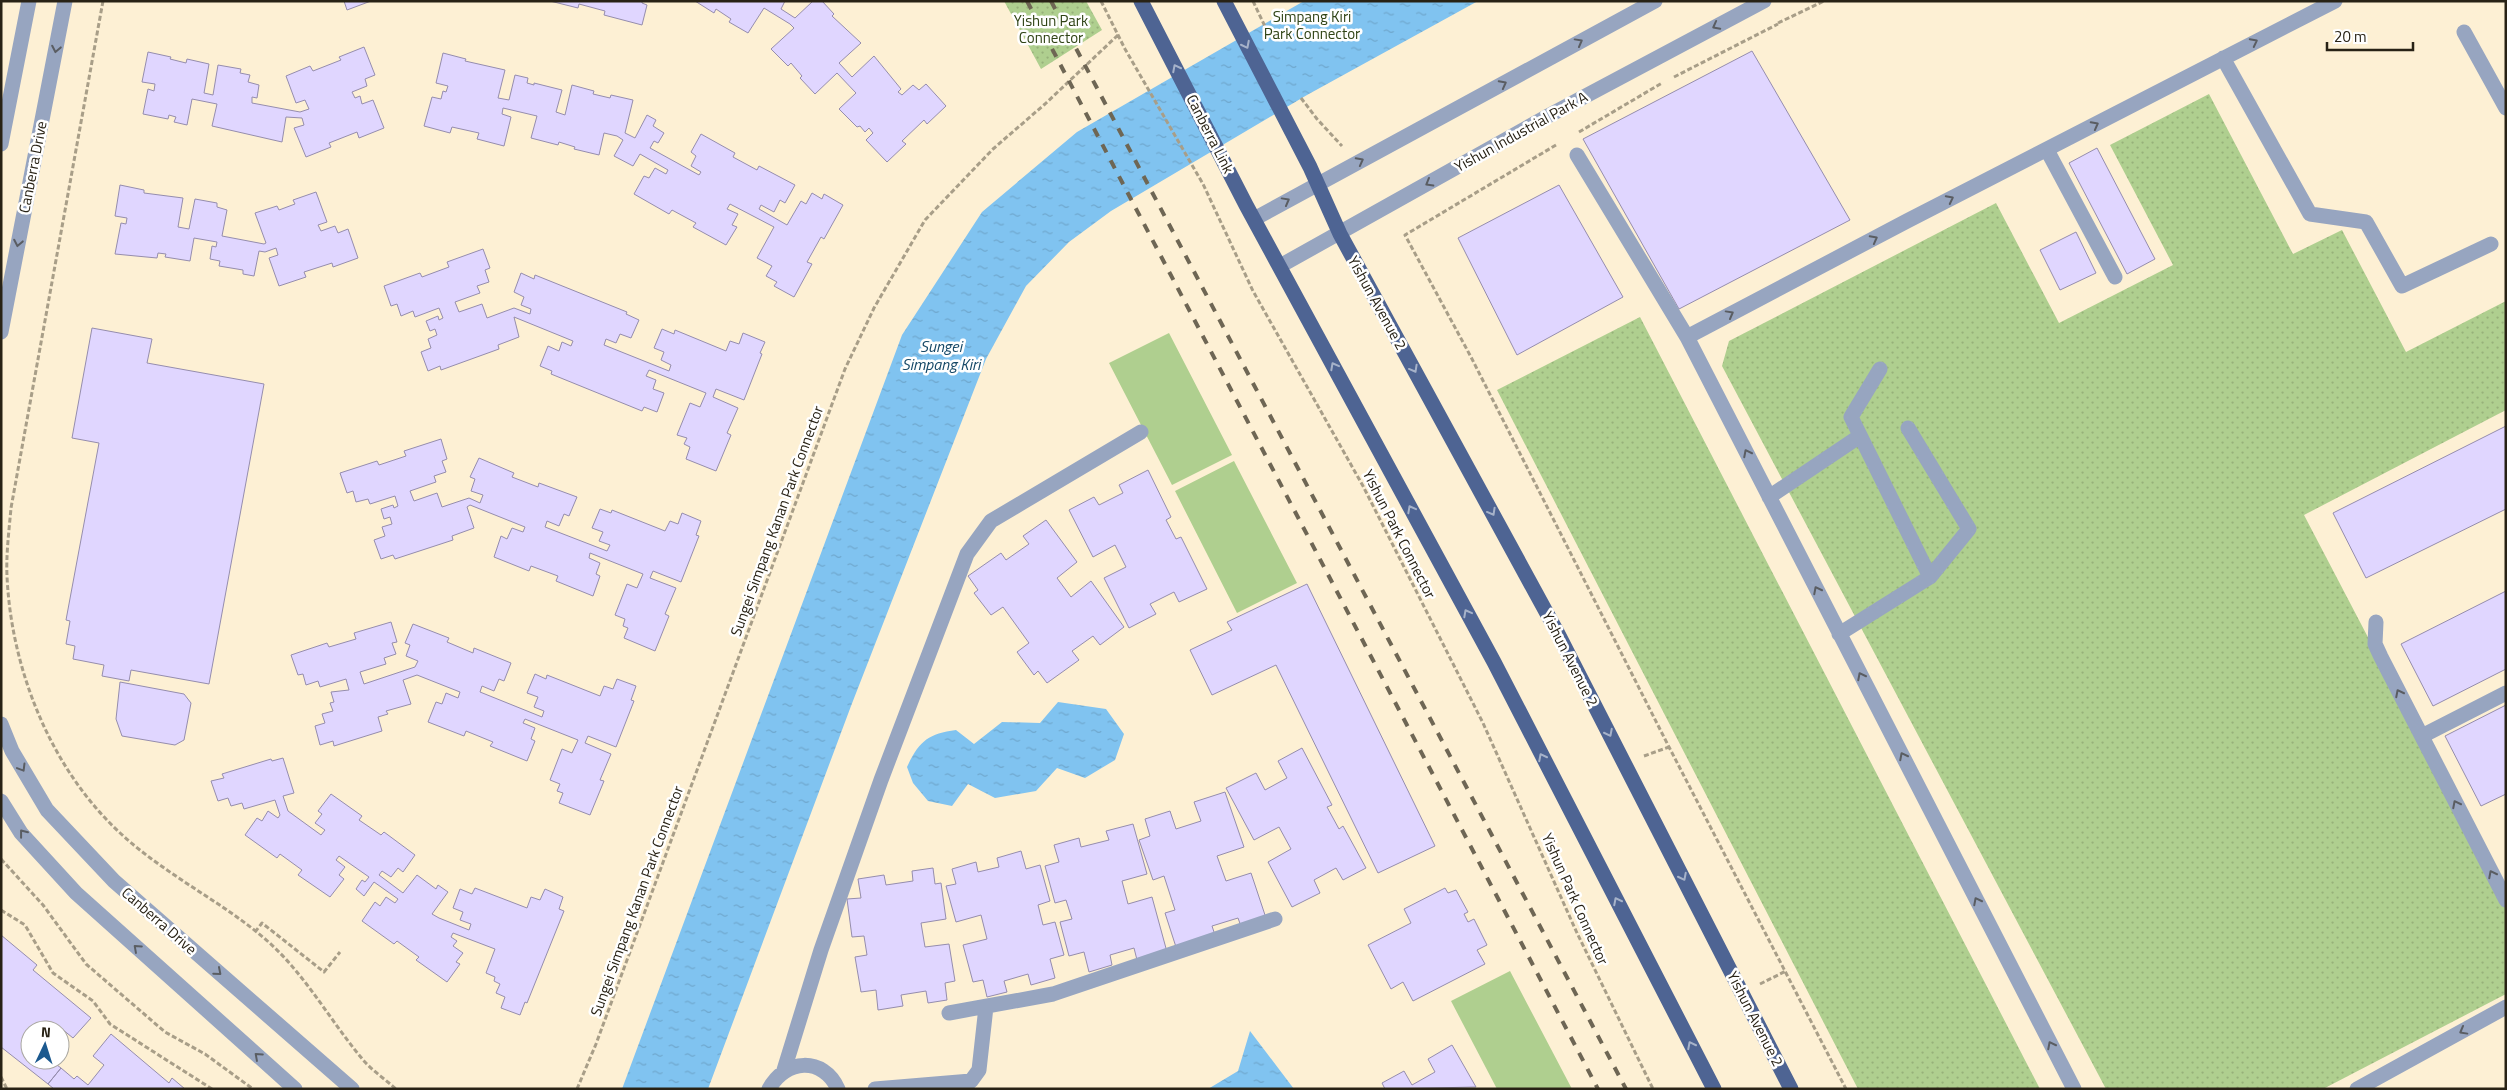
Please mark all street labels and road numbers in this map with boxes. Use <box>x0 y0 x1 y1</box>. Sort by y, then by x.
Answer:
street label: Yishun Industrial Park A <box>1450 85 1592 178</box>
street label: Canberra Link <box>1181 90 1240 177</box>
street label: Canberra Drive <box>12 119 53 215</box>
street label: Yishun Avenue 2 <box>1342 252 1413 354</box>
street label: Sungei Simpang Kanan Park Connector <box>724 402 829 639</box>
street label: Yishun Park Connector <box>1357 465 1442 602</box>
street label: Yishun Avenue 2 <box>1537 607 1604 710</box>
street label: Sungei Simpang Kanan Park Connector <box>584 782 689 1019</box>
street label: Yishun Park Connector <box>1536 829 1615 968</box>
street label: Canberra Drive <box>117 881 202 960</box>
street label: Yishun Avenue 2 <box>1722 967 1789 1070</box>

